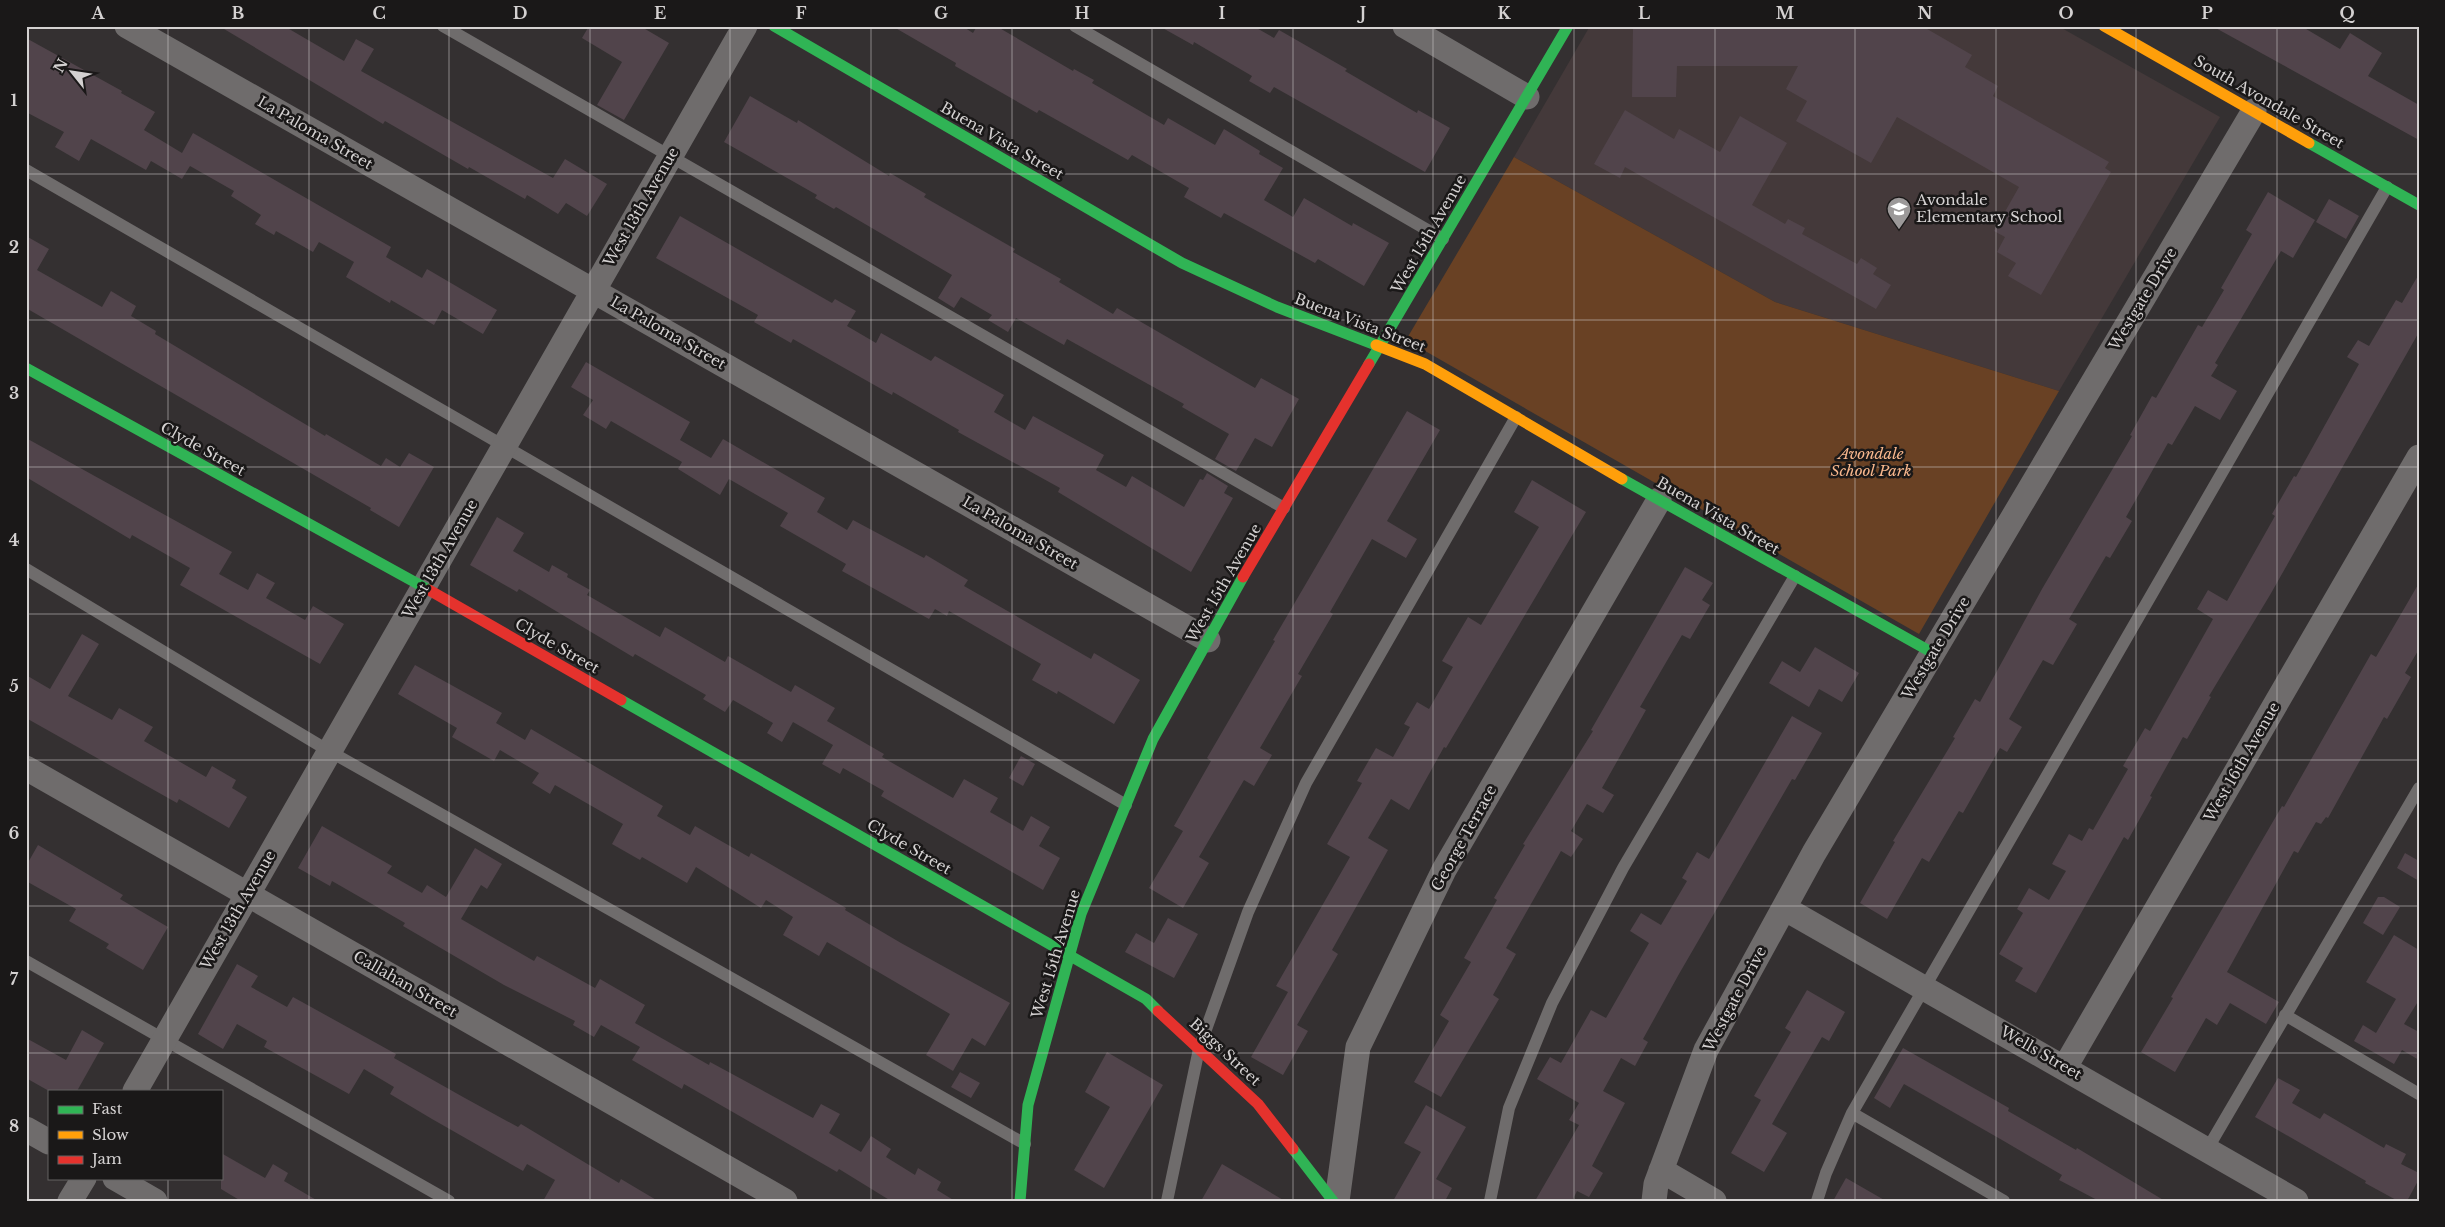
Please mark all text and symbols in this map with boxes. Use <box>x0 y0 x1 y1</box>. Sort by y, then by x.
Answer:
text: A <box>91 3 106 23</box>
text: B <box>232 3 245 23</box>
text: C <box>372 3 386 23</box>
text: D <box>513 3 527 23</box>
text: E <box>654 3 666 23</box>
text: F <box>795 3 807 23</box>
text: G <box>934 3 948 23</box>
text: H <box>1074 3 1090 23</box>
text: I <box>1219 3 1226 23</box>
text: J <box>1357 3 1366 23</box>
text: K <box>1497 3 1511 23</box>
text: L <box>1638 3 1650 23</box>
text: M <box>1776 3 1794 23</box>
text: N <box>1917 3 1933 23</box>
text: O <box>2058 3 2074 23</box>
text: P <box>2201 3 2213 23</box>
text: Q <box>2339 3 2355 23</box>
north arrow <box>48 48 98 98</box>
street label: South Avondale Street <box>2191 51 2348 153</box>
text: N <box>50 55 72 76</box>
text: 1 <box>11 90 18 110</box>
street label: La Paloma Street <box>254 92 377 173</box>
street label: Buena Vista Street <box>937 98 1067 184</box>
street label: West 13th Avenue <box>598 144 682 271</box>
street label: West 15th Avenue <box>1386 171 1470 297</box>
place label: Avondale Elementary School <box>1915 190 2063 226</box>
school or university icon: Avondale Elementary School <box>1886 196 1912 230</box>
text: 2 <box>9 237 19 257</box>
street label: Westgate Drive <box>2104 244 2181 354</box>
street label: Buena Vista Street <box>1292 289 1429 356</box>
street label: La Paloma Street <box>607 292 730 373</box>
text: 3 <box>9 383 19 403</box>
street label: Clyde Street <box>157 417 249 480</box>
park label: Avondale School Park <box>1831 444 1911 480</box>
street label: Buena Vista Street <box>1653 473 1783 559</box>
street label: La Paloma Street <box>959 492 1082 573</box>
street label: West 13th Avenue <box>397 496 481 623</box>
street label: West 15th Avenue <box>1181 520 1265 646</box>
text: 4 <box>9 530 19 550</box>
street label: Westgate Drive <box>1897 593 1974 703</box>
street label: Clyde Street <box>512 614 603 678</box>
text: 5 <box>9 676 19 696</box>
street label: West 16th Avenue <box>2199 699 2284 826</box>
street label: George Terrace <box>1427 781 1501 894</box>
street label: Clyde Street <box>864 815 955 879</box>
text: 6 <box>9 823 20 843</box>
street label: West 13th Avenue <box>195 847 279 974</box>
street label: West 15th Avenue <box>1027 887 1084 1022</box>
street label: Westgate Drive <box>1698 943 1770 1055</box>
street label: Callahan Street <box>350 946 461 1021</box>
text: 7 <box>10 969 19 989</box>
street label: Biggs Street <box>1186 1014 1265 1090</box>
street label: Wells Street <box>1996 1021 2086 1084</box>
legend <box>48 1090 222 1180</box>
text: Fast <box>92 1099 123 1118</box>
text: 8 <box>9 1116 19 1136</box>
text: Slow <box>92 1125 129 1144</box>
text: Jam <box>90 1149 122 1168</box>

